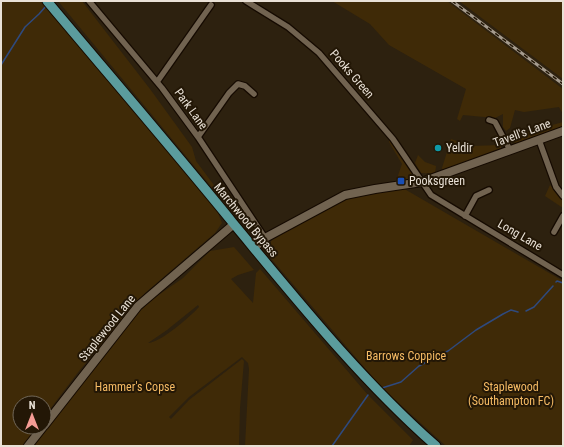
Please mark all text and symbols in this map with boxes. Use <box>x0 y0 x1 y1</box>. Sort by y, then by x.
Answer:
street label: Pooks Green <box>327 47 377 101</box>
street label: Park Lane <box>172 86 211 132</box>
street label: Tavell's Lane <box>491 116 553 150</box>
place label: Yeldir <box>446 141 473 155</box>
marker: Yeldir <box>433 143 443 153</box>
place label: Pooksgreen <box>409 174 465 188</box>
marker: Pooksgreen <box>396 176 406 186</box>
street label: Marchwood Bypass <box>211 180 281 260</box>
street label: Long Lane <box>495 217 545 254</box>
street label: Staplewood Lane <box>76 292 138 364</box>
park label: Barrows Coppice <box>366 349 446 363</box>
park label: Hammer's Copse <box>95 380 176 394</box>
park label: Staplewood (Southampton FC) <box>468 380 554 408</box>
north arrow <box>12 395 52 435</box>
text: N <box>29 399 36 412</box>

